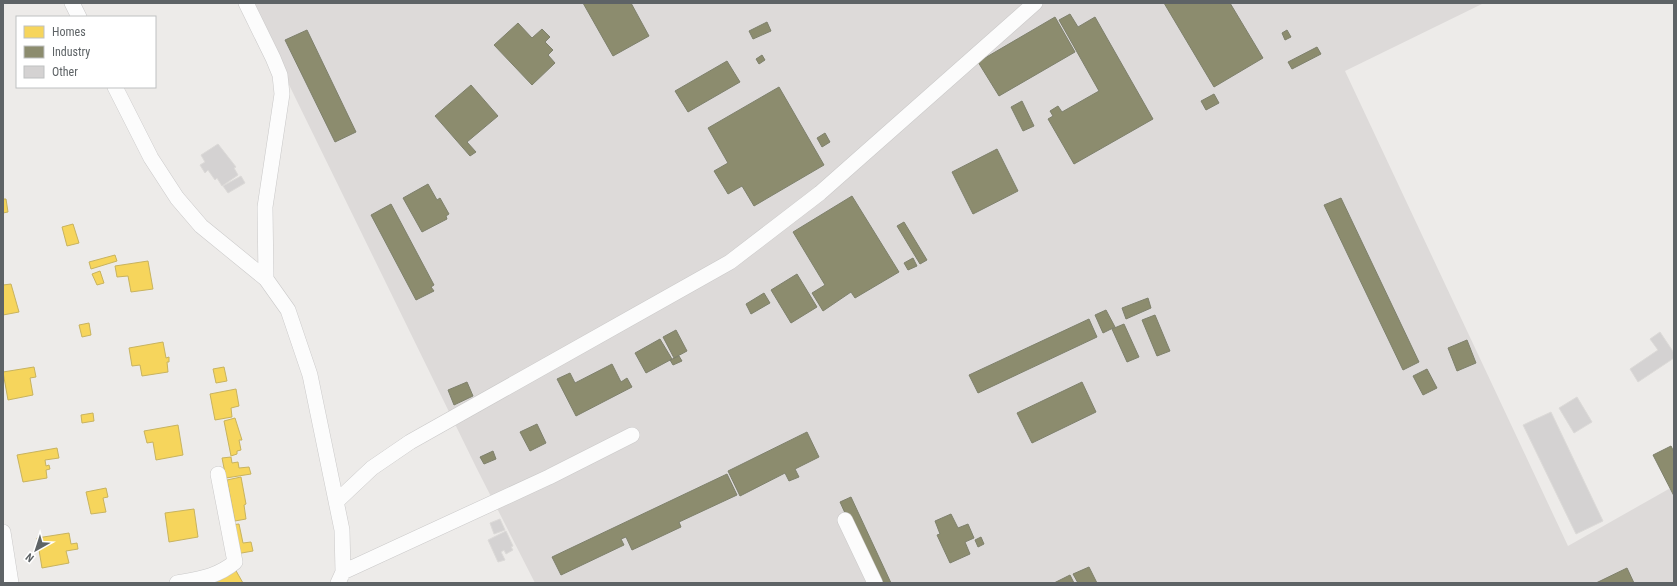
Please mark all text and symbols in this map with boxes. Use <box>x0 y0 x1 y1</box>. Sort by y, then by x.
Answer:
legend <box>16 16 156 88</box>
text: Homes <box>52 25 86 39</box>
text: Industry <box>52 45 90 59</box>
text: Other <box>52 65 78 79</box>
north arrow <box>16 530 56 570</box>
text: N <box>23 550 37 565</box>

